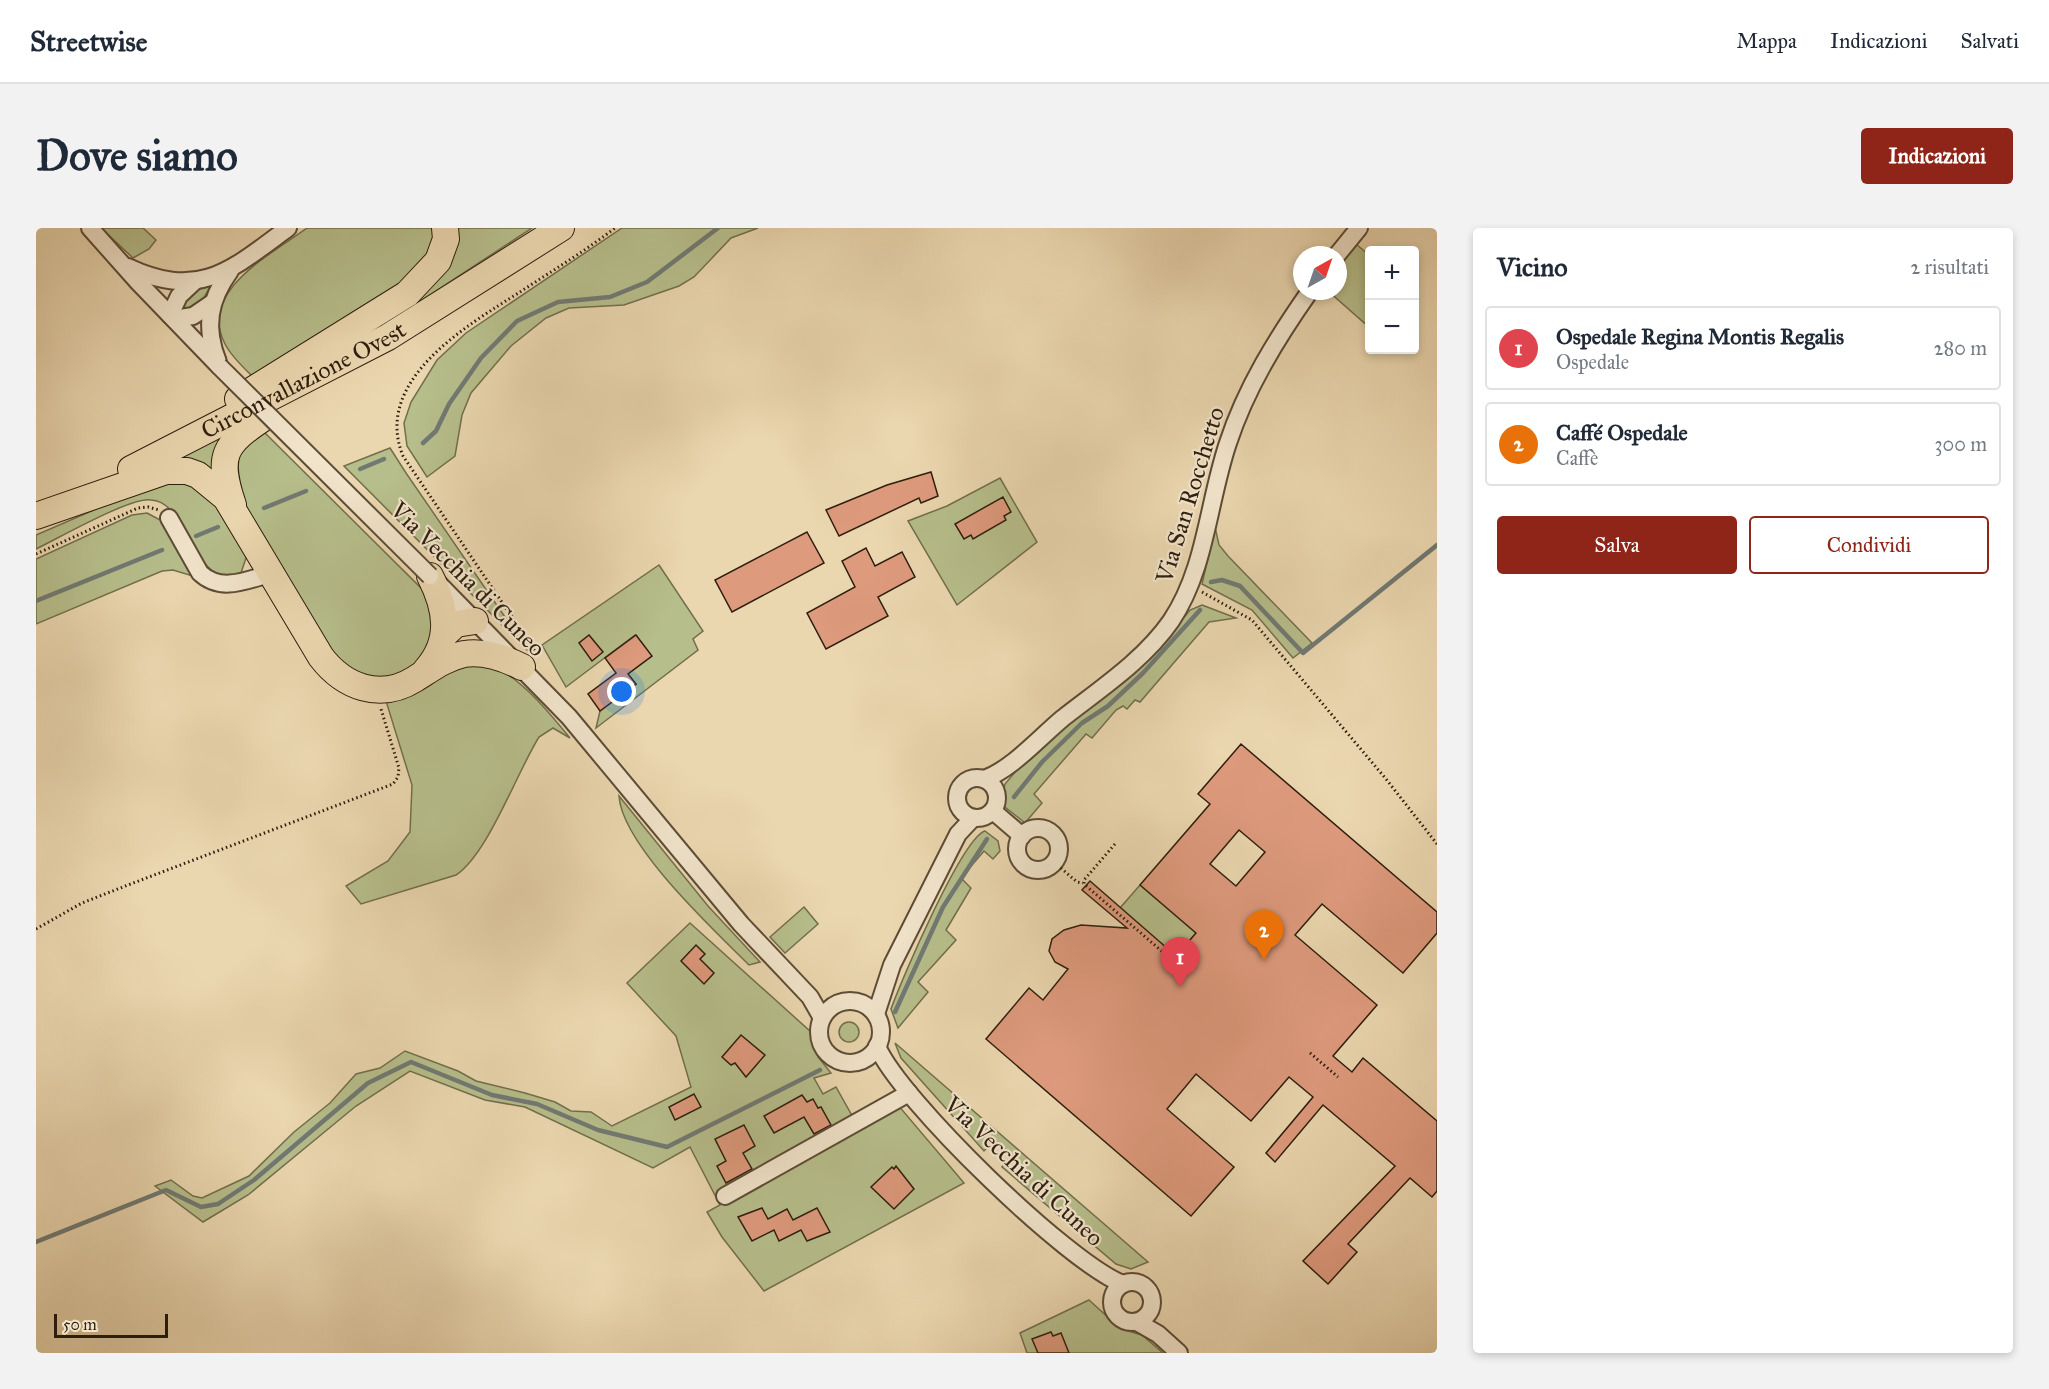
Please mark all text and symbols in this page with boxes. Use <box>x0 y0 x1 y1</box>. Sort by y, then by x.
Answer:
text: Streetwise <box>30 24 147 59</box>
text: Mappa <box>1737 28 1797 54</box>
text: Indicazioni <box>1830 28 1928 54</box>
text: Salvati <box>1961 28 2019 54</box>
button: Indicazioni <box>1861 128 2013 184</box>
text: Dove siamo <box>36 130 238 182</box>
north arrow <box>1293 246 1347 300</box>
map controls <box>1365 246 1419 354</box>
button: + <box>1365 246 1419 300</box>
text: Vicino <box>1497 251 1568 283</box>
text: 2 risultati <box>1910 255 1989 279</box>
button: − <box>1365 300 1419 354</box>
street label: Circonvallazione Ovest <box>196 314 412 445</box>
text: Ospedale Regina Montis Regalis <box>1556 323 1844 350</box>
text: 1 <box>1515 336 1522 360</box>
text: 280 m <box>1934 336 1987 360</box>
text: Ospedale <box>1556 350 1629 374</box>
street label: Via San Rocchetto <box>1149 403 1231 588</box>
text: Caffé Ospedale <box>1556 419 1688 446</box>
text: 2 <box>1514 432 1523 456</box>
text: 300 m <box>1935 432 1987 456</box>
text: Caffè <box>1556 446 1598 470</box>
street label: Via Vecchia di Cuneo <box>383 494 552 663</box>
button: Salva <box>1497 516 1737 574</box>
button: Condividi <box>1749 516 1989 574</box>
your location <box>607 677 636 706</box>
pin: 2 <box>1244 910 1284 960</box>
pin: 1 <box>1160 938 1200 987</box>
street label: Via Vecchia di Cuneo <box>937 1089 1110 1253</box>
scale bar <box>54 1311 168 1338</box>
text: 50 m <box>63 1315 97 1334</box>

